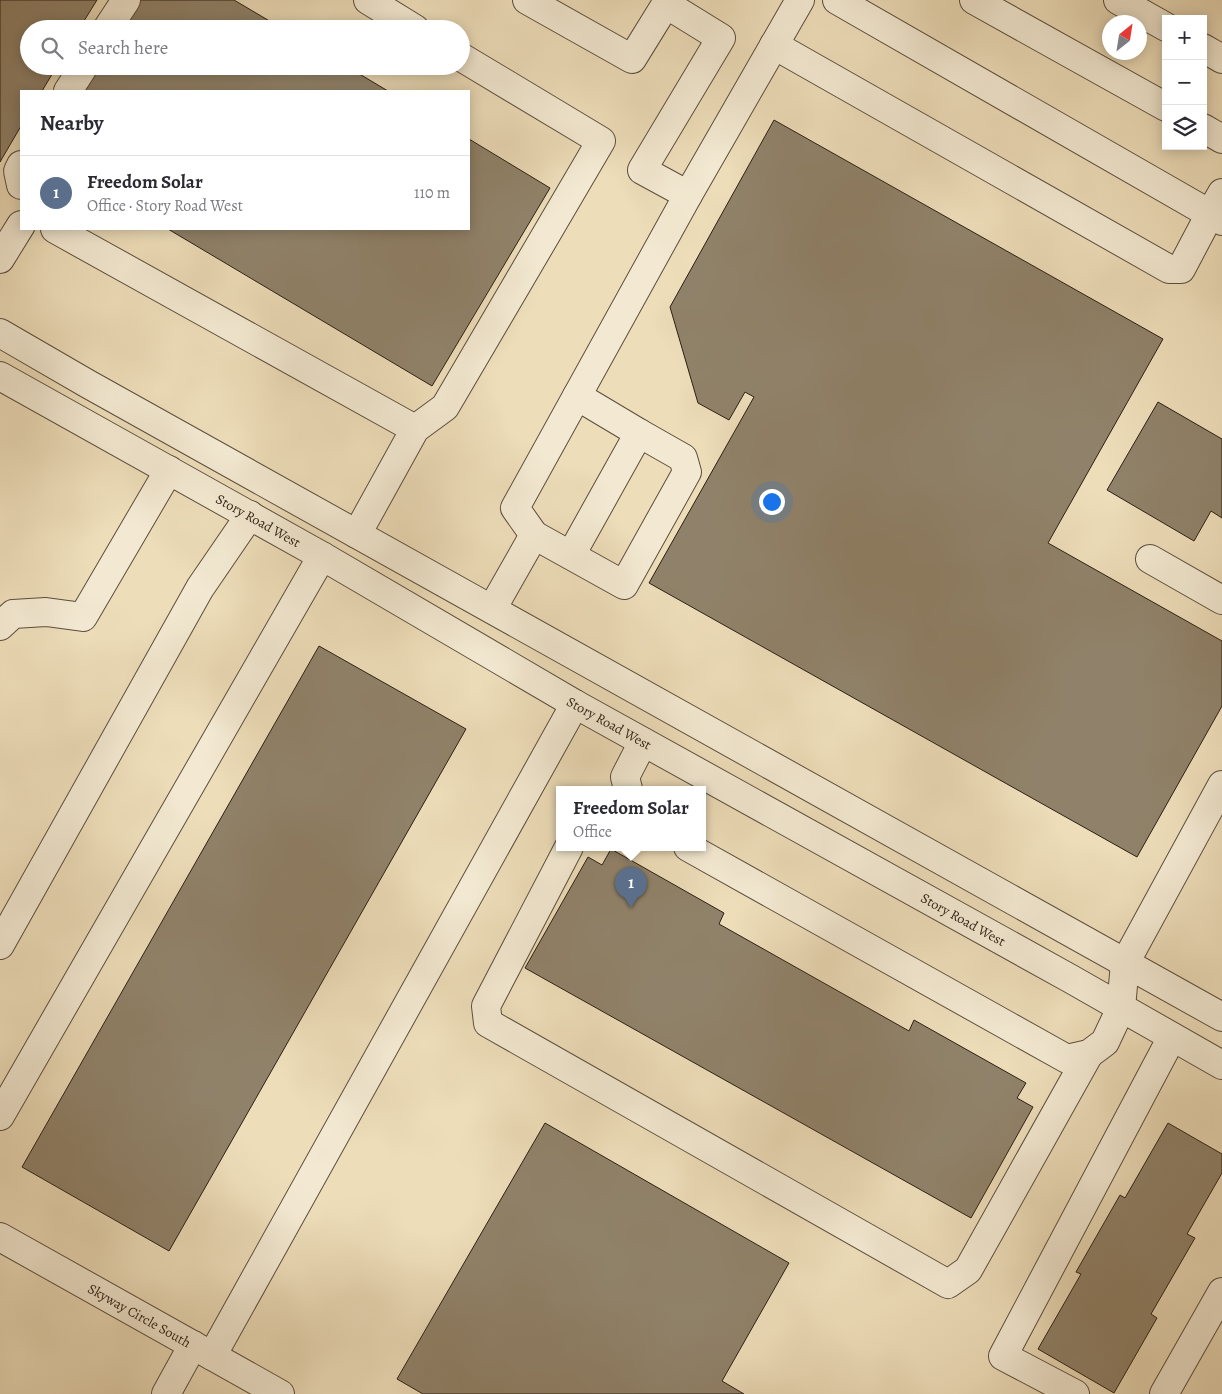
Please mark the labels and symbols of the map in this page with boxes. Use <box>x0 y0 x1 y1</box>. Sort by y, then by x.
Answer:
north arrow <box>1102 15 1147 60</box>
street label: Story Road West <box>213 489 304 552</box>
your location <box>759 489 785 515</box>
street label: Story Road West <box>563 692 655 754</box>
pin: 1 <box>615 867 647 908</box>
street label: Story Road West <box>918 888 1009 951</box>
street label: Skyway Circle South <box>85 1279 195 1352</box>

